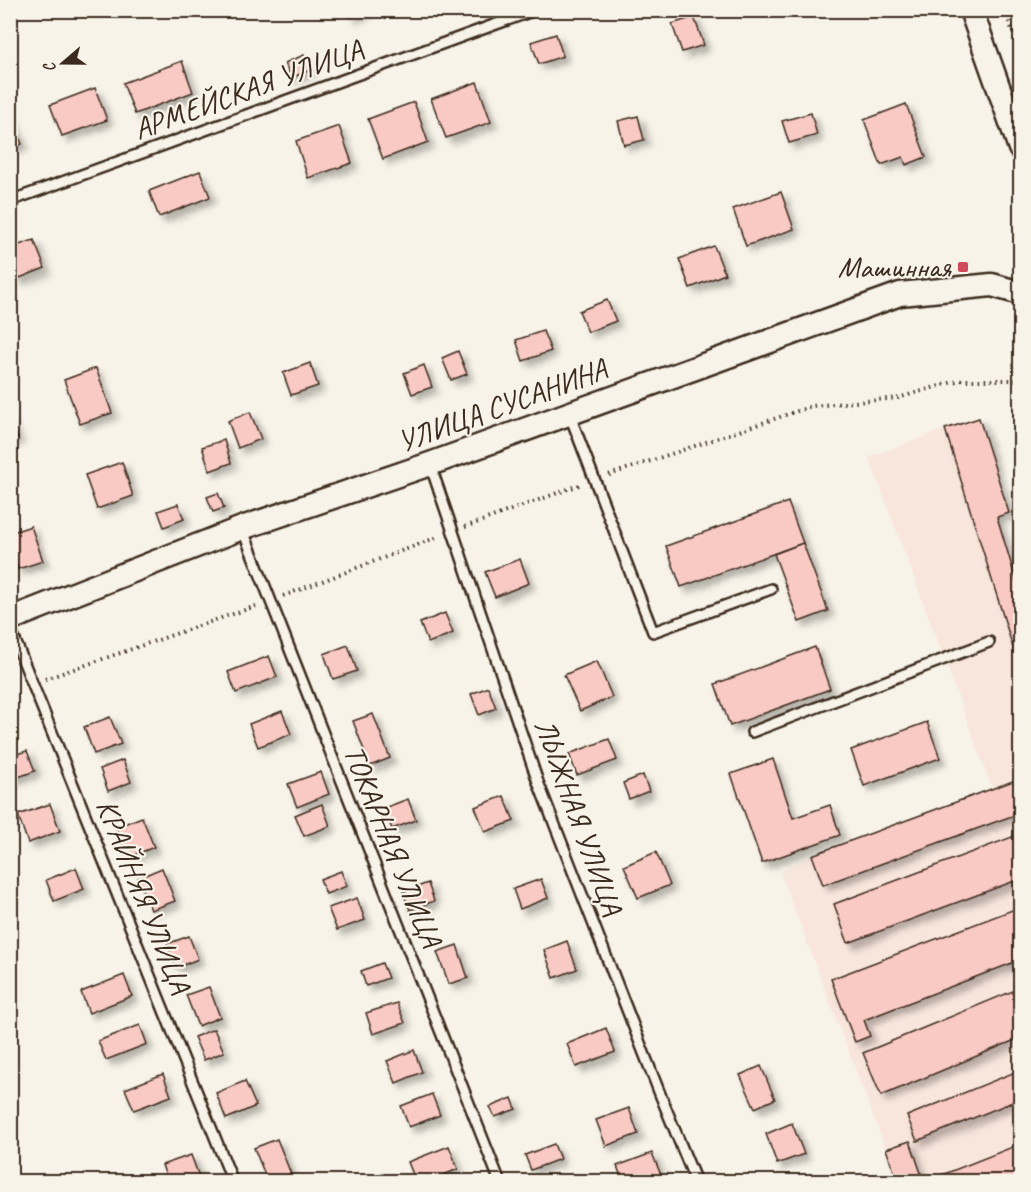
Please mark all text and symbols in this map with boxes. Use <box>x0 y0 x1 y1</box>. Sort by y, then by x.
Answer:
street label: АРМЕЙСКАЯ УЛИЦА <box>128 30 369 148</box>
north arrow <box>33 33 93 93</box>
text: С <box>38 59 61 75</box>
place label: Машинная <box>838 248 952 286</box>
marker: Машинная <box>956 260 970 274</box>
street label: УЛИЦА СУСАНИНА <box>392 349 614 460</box>
street label: ЛЫЖНАЯ УЛИЦА <box>526 714 632 921</box>
street label: ТОКАРНАЯ УЛИЦА <box>335 740 451 954</box>
street label: КРАЙНЯЯ УЛИЦА <box>88 793 201 999</box>

